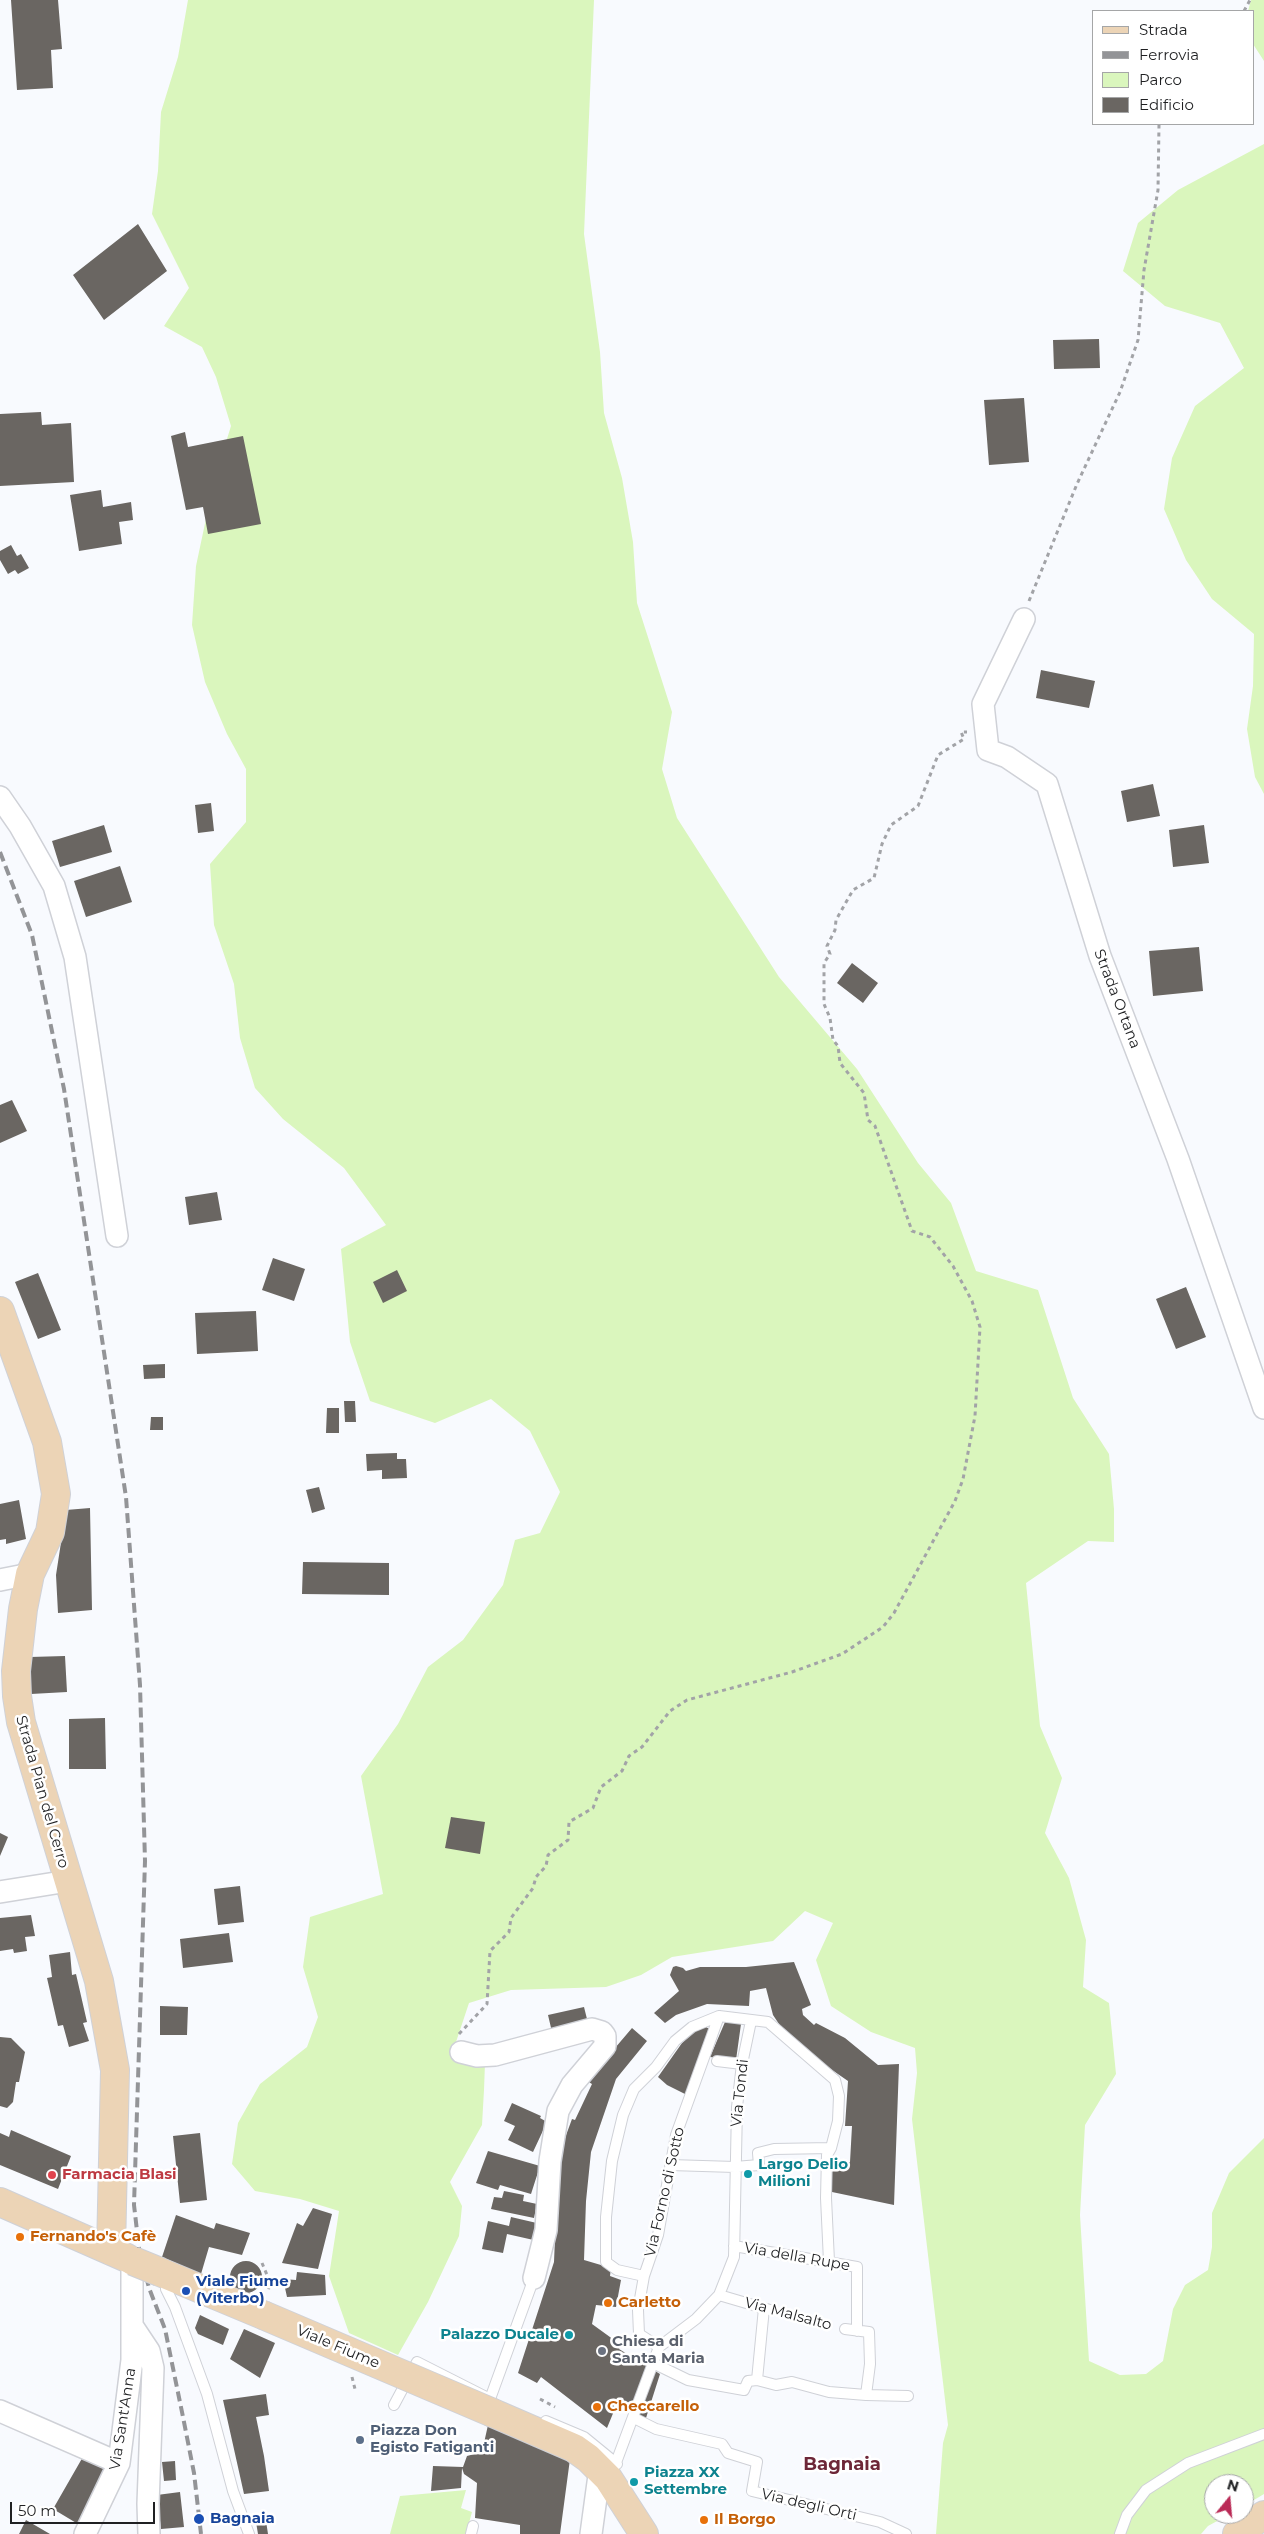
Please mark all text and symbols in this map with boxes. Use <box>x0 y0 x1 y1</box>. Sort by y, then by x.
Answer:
legend <box>1092 10 1254 125</box>
text: Strada <box>1139 20 1188 39</box>
text: Ferrovia <box>1139 45 1199 64</box>
text: Parco <box>1139 70 1182 89</box>
text: Edificio <box>1139 95 1194 114</box>
street label: Strada Ortana <box>1090 947 1144 1051</box>
street label: Strada Pian del Cerro <box>12 1714 72 1870</box>
street label: Via Tondi <box>727 2058 753 2128</box>
street label: Via Forno di Sotto <box>641 2125 689 2259</box>
place label: Largo Delio Milioni <box>758 2156 848 2191</box>
place label: Farmacia Blasi <box>62 2166 177 2184</box>
marker: Largo Delio Milioni <box>742 2168 754 2180</box>
marker: Farmacia Blasi <box>46 2169 58 2181</box>
place label: Fernando's Cafè <box>30 2228 156 2246</box>
marker: Fernando's Cafè <box>14 2231 26 2243</box>
street label: Via della Rupe <box>743 2239 851 2275</box>
place label: Viale Fiume (Viterbo) <box>196 2273 289 2308</box>
marker: Viale Fiume (Viterbo) <box>180 2285 192 2297</box>
place label: Carletto <box>618 2294 681 2312</box>
street label: Via Malsalto <box>742 2294 834 2334</box>
marker: Carletto <box>602 2297 614 2309</box>
street label: Viale Fiume <box>294 2321 382 2373</box>
place label: Palazzo Ducale <box>440 2326 559 2344</box>
marker: Palazzo Ducale <box>563 2329 575 2341</box>
place label: Chiesa di Santa Maria <box>612 2333 705 2368</box>
marker: Chiesa di Santa Maria <box>596 2345 608 2357</box>
street label: Via Sant'Anna <box>106 2366 140 2472</box>
place label: Checcarello <box>607 2398 699 2416</box>
marker: Checcarello <box>591 2401 603 2413</box>
place label: Piazza Don Egisto Fatiganti <box>370 2422 494 2457</box>
marker: Piazza Don Egisto Fatiganti <box>354 2434 366 2446</box>
district label: Bagnaia <box>803 2454 881 2476</box>
place label: Piazza XX Settembre <box>644 2464 727 2499</box>
north arrow <box>1204 2474 1254 2524</box>
text: N <box>1225 2475 1241 2496</box>
marker: Piazza XX Settembre <box>628 2476 640 2488</box>
street label: Via degli Orti <box>759 2485 859 2525</box>
scale bar <box>12 2492 158 2524</box>
text: 50 m <box>18 2501 56 2520</box>
place label: Bagnaia <box>210 2510 275 2528</box>
place label: Il Borgo <box>714 2511 776 2529</box>
marker: Bagnaia <box>192 2512 206 2526</box>
marker: Il Borgo <box>698 2514 710 2526</box>

